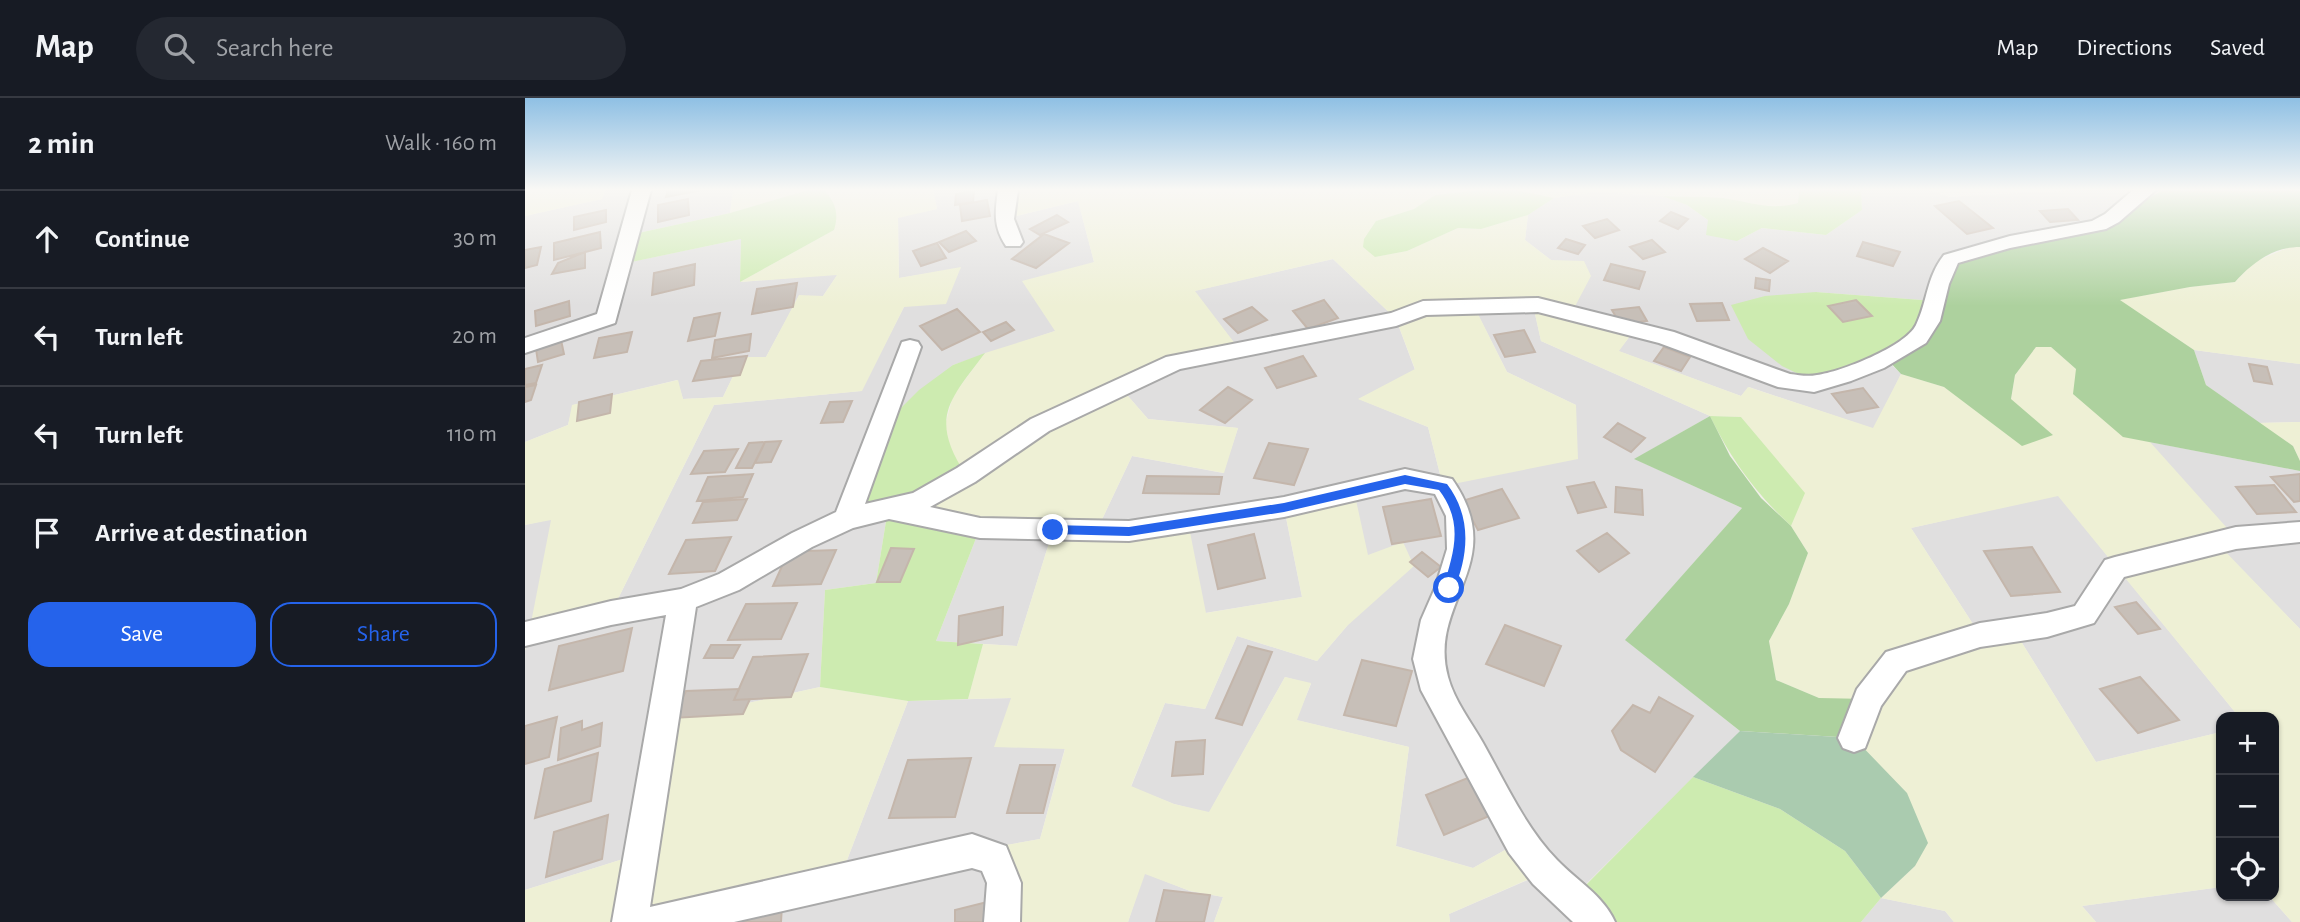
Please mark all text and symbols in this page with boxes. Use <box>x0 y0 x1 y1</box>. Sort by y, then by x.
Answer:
search box <box>136 17 626 80</box>
icon: search <box>160 29 198 67</box>
text: Map <box>35 31 94 64</box>
text: Search here <box>216 35 334 61</box>
text: Map <box>1996 36 2038 60</box>
text: Directions <box>2076 36 2172 60</box>
text: Saved <box>2210 36 2265 60</box>
text: 2 min <box>28 129 95 159</box>
text: Walk · 160 m <box>385 132 497 155</box>
icon: ahead <box>28 220 66 258</box>
text: Continue <box>95 226 190 252</box>
text: 30 m <box>453 227 497 250</box>
icon: left <box>28 318 66 356</box>
text: Turn left <box>95 324 183 350</box>
text: 20 m <box>452 325 497 348</box>
icon: left <box>28 416 66 454</box>
text: Turn left <box>95 422 183 448</box>
text: 110 m <box>447 423 497 446</box>
icon: arrive <box>28 514 66 552</box>
route end <box>1037 514 1068 545</box>
text: Arrive at destination <box>95 520 308 546</box>
route start <box>1433 572 1464 603</box>
button: Save <box>28 602 256 667</box>
button: Share <box>270 602 497 667</box>
map controls <box>2216 712 2279 901</box>
button: + <box>2216 712 2279 775</box>
button: − <box>2216 775 2279 838</box>
button: locate <box>2216 838 2279 901</box>

